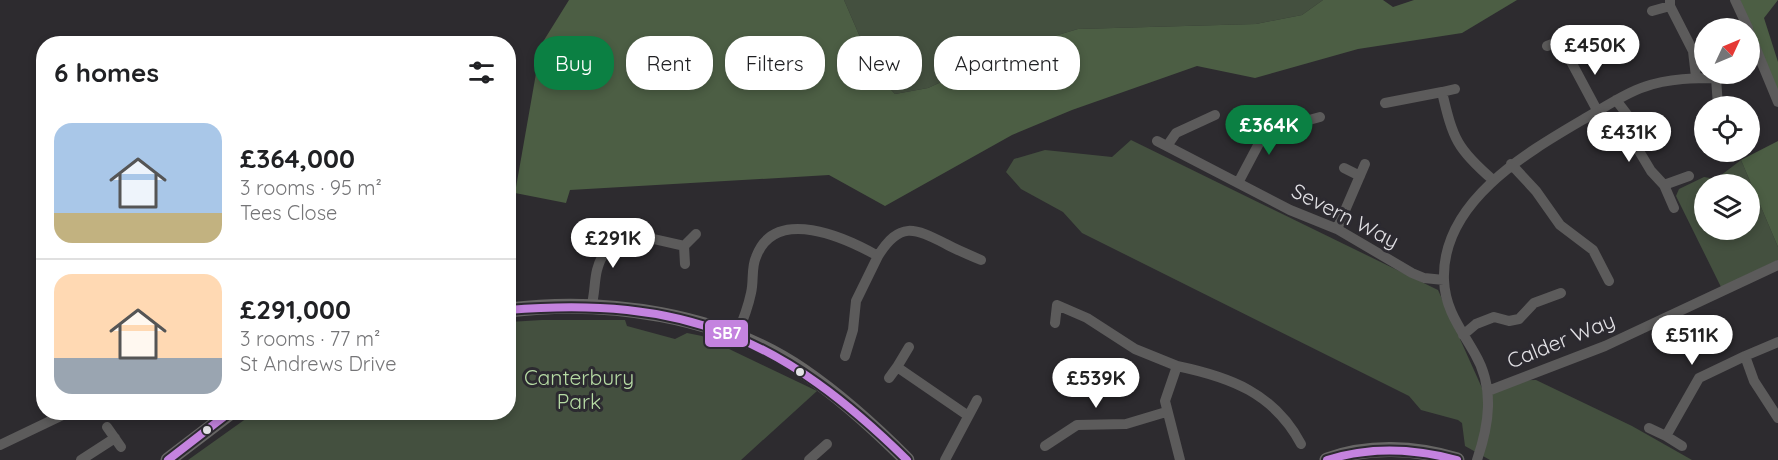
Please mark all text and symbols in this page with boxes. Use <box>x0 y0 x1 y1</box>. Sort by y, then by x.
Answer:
north arrow <box>1694 18 1760 84</box>
map controls <box>1694 18 1760 240</box>
pin: £450K <box>1553 25 1637 76</box>
text: £450K <box>1564 32 1626 57</box>
chip: Buy <box>534 36 614 90</box>
chip: Rent <box>626 36 713 90</box>
chip: Filters <box>725 36 825 90</box>
chip: New <box>837 36 922 90</box>
chip: Apartment <box>934 36 1080 90</box>
text: 6 homes <box>54 56 159 89</box>
icon: filters <box>465 56 498 89</box>
button: locate <box>1694 96 1760 162</box>
pin: £364K <box>1227 105 1311 156</box>
text: £364K <box>1239 112 1299 137</box>
pin: £431K <box>1587 112 1671 163</box>
text: £431K <box>1601 119 1657 144</box>
text: £364,000 <box>240 142 355 175</box>
icon: home <box>102 147 174 219</box>
button: layers <box>1694 174 1760 240</box>
text: 3 rooms · 95 m² <box>240 175 382 200</box>
street label: Severn Way <box>1287 177 1404 253</box>
text: Tees Close <box>240 200 337 225</box>
pin: £291K <box>571 218 655 269</box>
text: £291K <box>585 225 641 250</box>
text: £291,000 <box>240 293 351 326</box>
icon: home <box>102 298 174 370</box>
street label: Calder Way <box>1503 307 1618 374</box>
pin: £511K <box>1650 315 1734 366</box>
line badge: SB7 <box>704 319 749 348</box>
text: £511K <box>1666 322 1718 347</box>
text: SB7 <box>713 323 742 343</box>
text: 3 rooms · 77 m² <box>240 326 380 351</box>
text: St Andrews Drive <box>240 351 397 376</box>
pin: £539K <box>1054 358 1138 409</box>
park label: Canterbury Park <box>524 364 634 414</box>
text: £539K <box>1066 365 1126 390</box>
unlabelled marker <box>794 366 806 378</box>
unlabelled marker <box>201 424 213 436</box>

